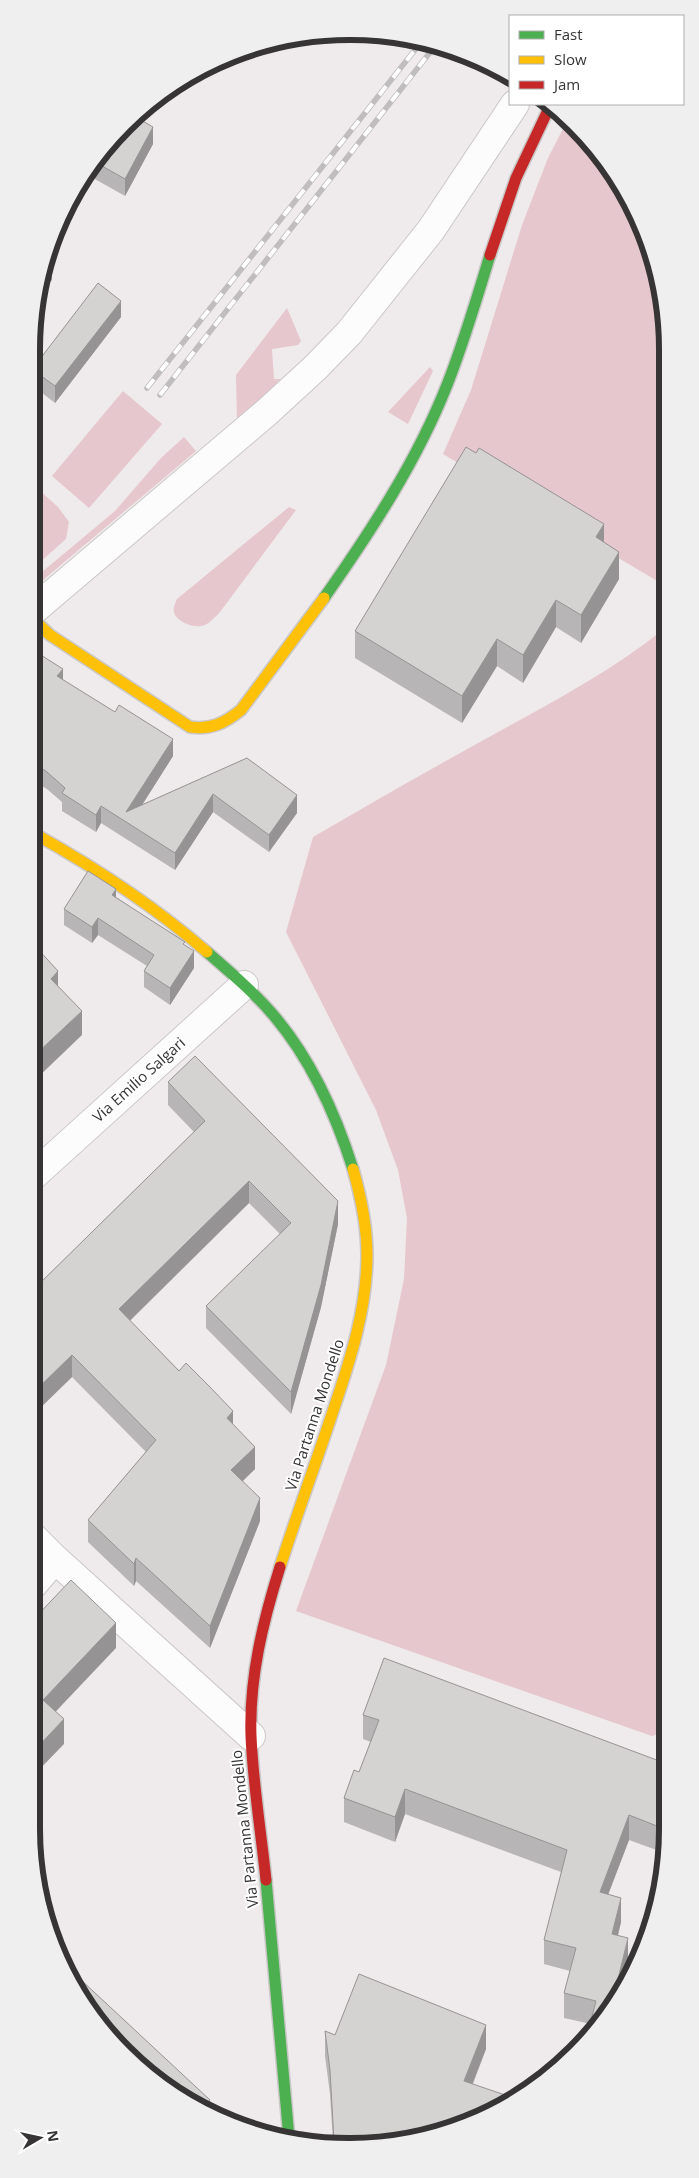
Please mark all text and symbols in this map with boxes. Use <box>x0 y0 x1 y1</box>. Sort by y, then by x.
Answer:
legend <box>509 15 684 105</box>
text: Fast <box>554 24 583 44</box>
text: Slow <box>554 49 587 69</box>
text: Jam <box>552 74 580 94</box>
street label: Via Emilio Salgari <box>88 1032 189 1126</box>
street label: Via Partanna Mondello <box>280 1336 348 1493</box>
street label: Via Partanna Mondello <box>226 1749 262 1909</box>
north arrow <box>15 2113 65 2163</box>
text: N <box>43 2129 64 2143</box>

